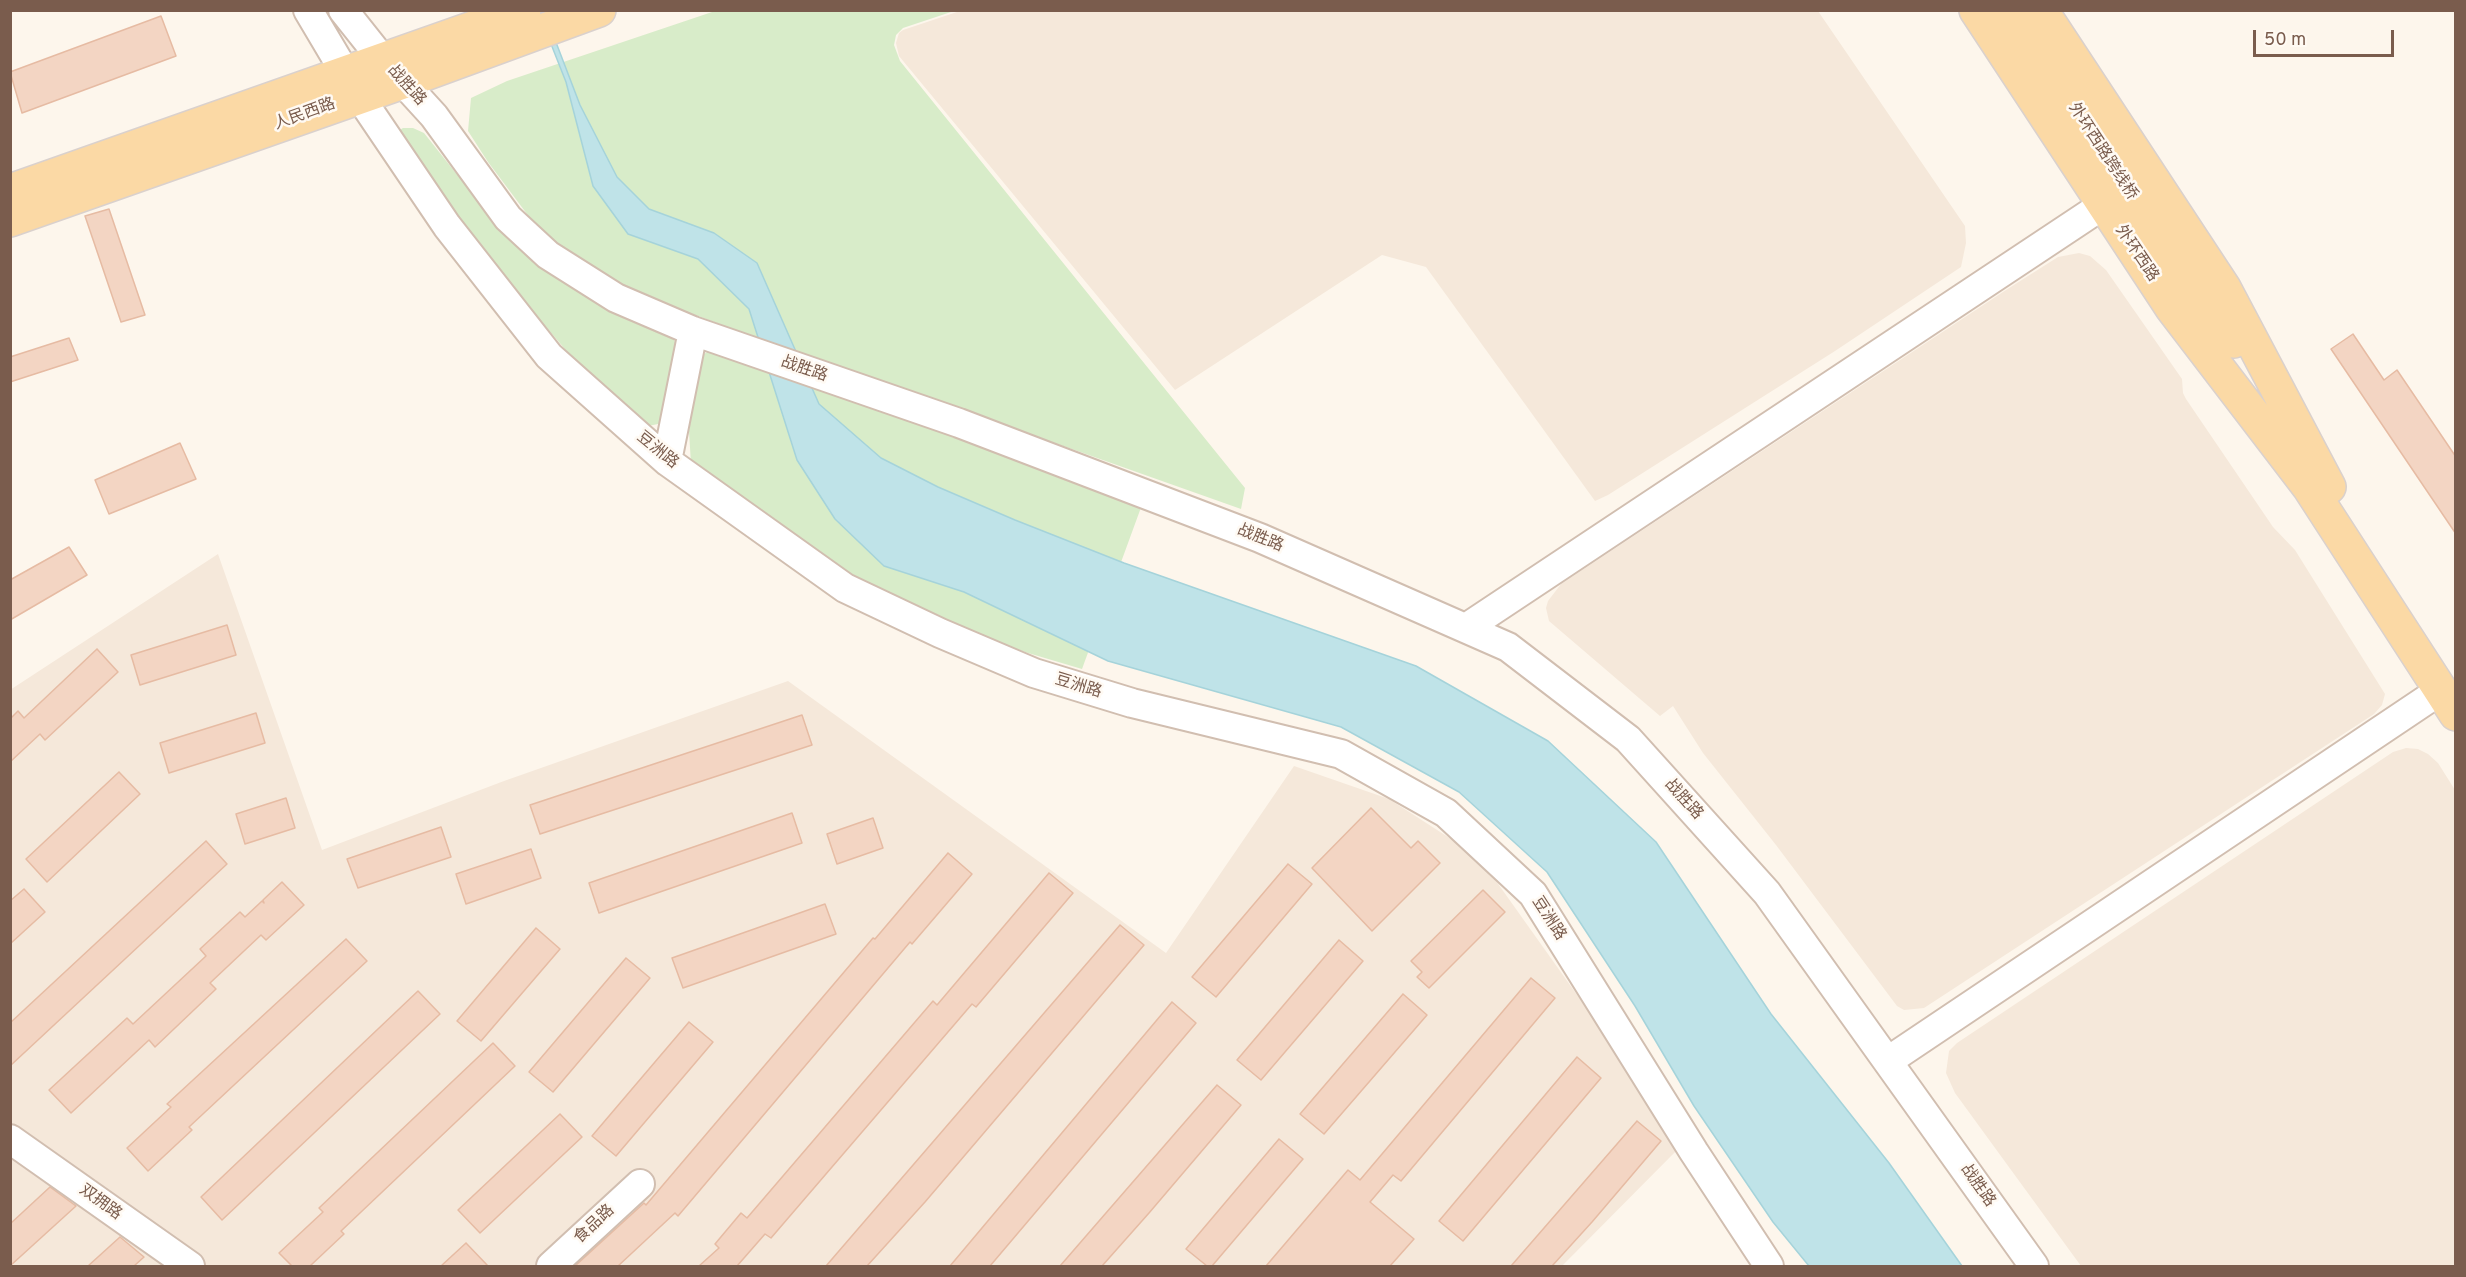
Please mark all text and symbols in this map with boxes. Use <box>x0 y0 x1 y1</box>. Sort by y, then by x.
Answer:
scale bar <box>2256 18 2397 56</box>
text: 50 m <box>2264 29 2306 52</box>
street label: 战胜路 <box>383 62 429 110</box>
street label: 人民西路 <box>272 95 338 135</box>
street label: 外环西路跨线桥 <box>2063 100 2141 204</box>
street label: 外环西路 <box>2110 222 2162 286</box>
street label: 战胜路 <box>778 353 830 387</box>
street label: 豆洲路 <box>632 428 682 474</box>
street label: 战胜路 <box>1234 521 1286 557</box>
street label: 豆洲路 <box>1052 671 1104 703</box>
street label: 战胜路 <box>1660 776 1706 824</box>
street label: 豆洲路 <box>1527 894 1569 944</box>
street label: 战胜路 <box>1955 1161 1999 1211</box>
street label: 双拥路 <box>75 1181 125 1225</box>
street label: 食品路 <box>571 1202 619 1248</box>

